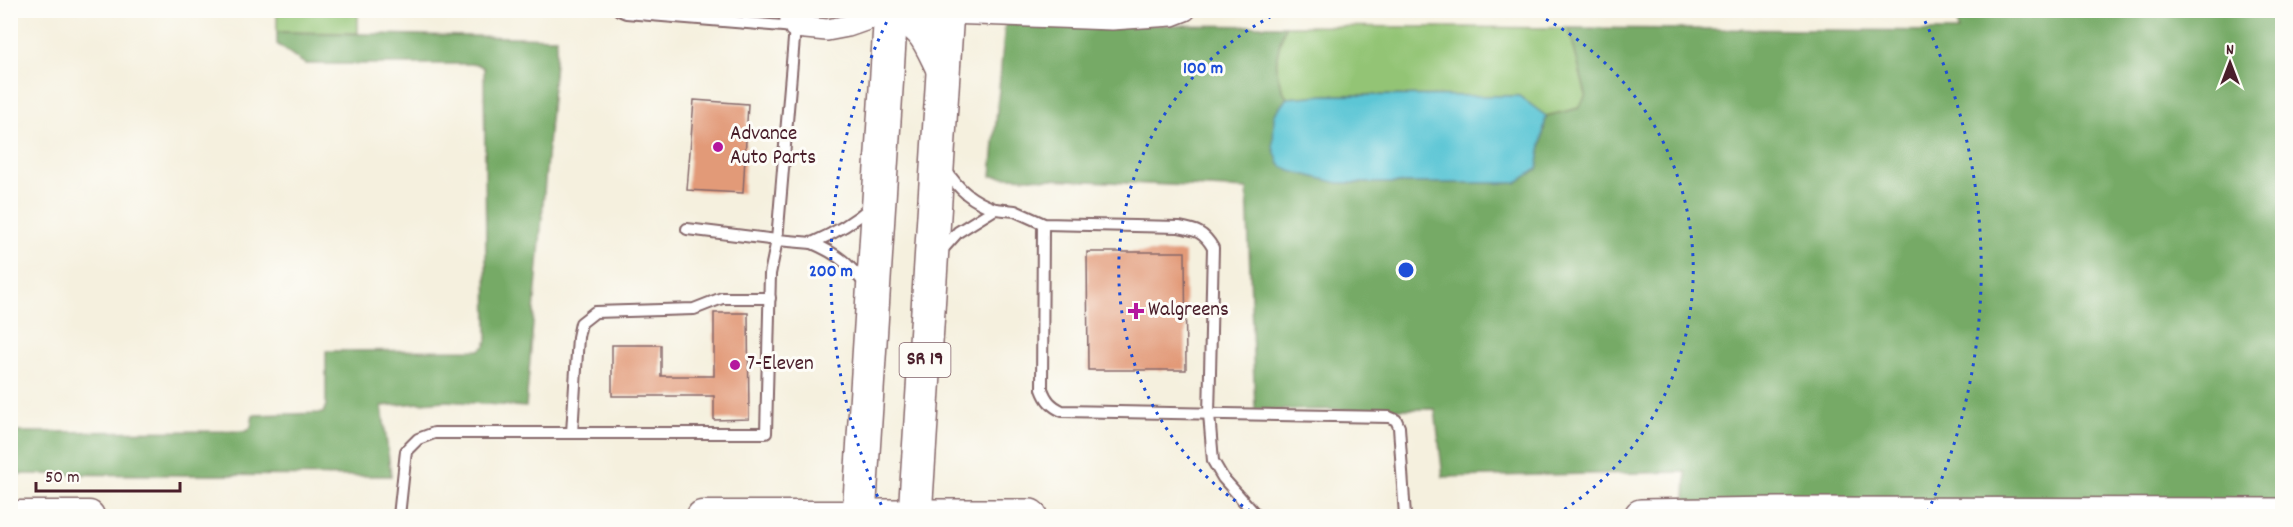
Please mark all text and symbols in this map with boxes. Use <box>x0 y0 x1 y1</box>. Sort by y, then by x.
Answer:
north arrow <box>2200 33 2260 93</box>
text: N <box>2226 39 2234 62</box>
text: 100 m <box>1183 57 1223 82</box>
place label: Advance Auto Parts <box>730 120 816 174</box>
marker: Advance Auto Parts <box>711 140 725 154</box>
text: 200 m <box>809 260 853 285</box>
centre of rings <box>1396 260 1416 280</box>
place label: Walgreens <box>1148 296 1229 326</box>
marker: Walgreens <box>1129 304 1143 318</box>
road number: SR 19 <box>900 343 950 377</box>
place label: 7-Eleven <box>747 350 814 380</box>
marker: 7-Eleven <box>728 358 742 372</box>
scale bar <box>36 455 180 493</box>
text: 50 m <box>45 466 80 491</box>

